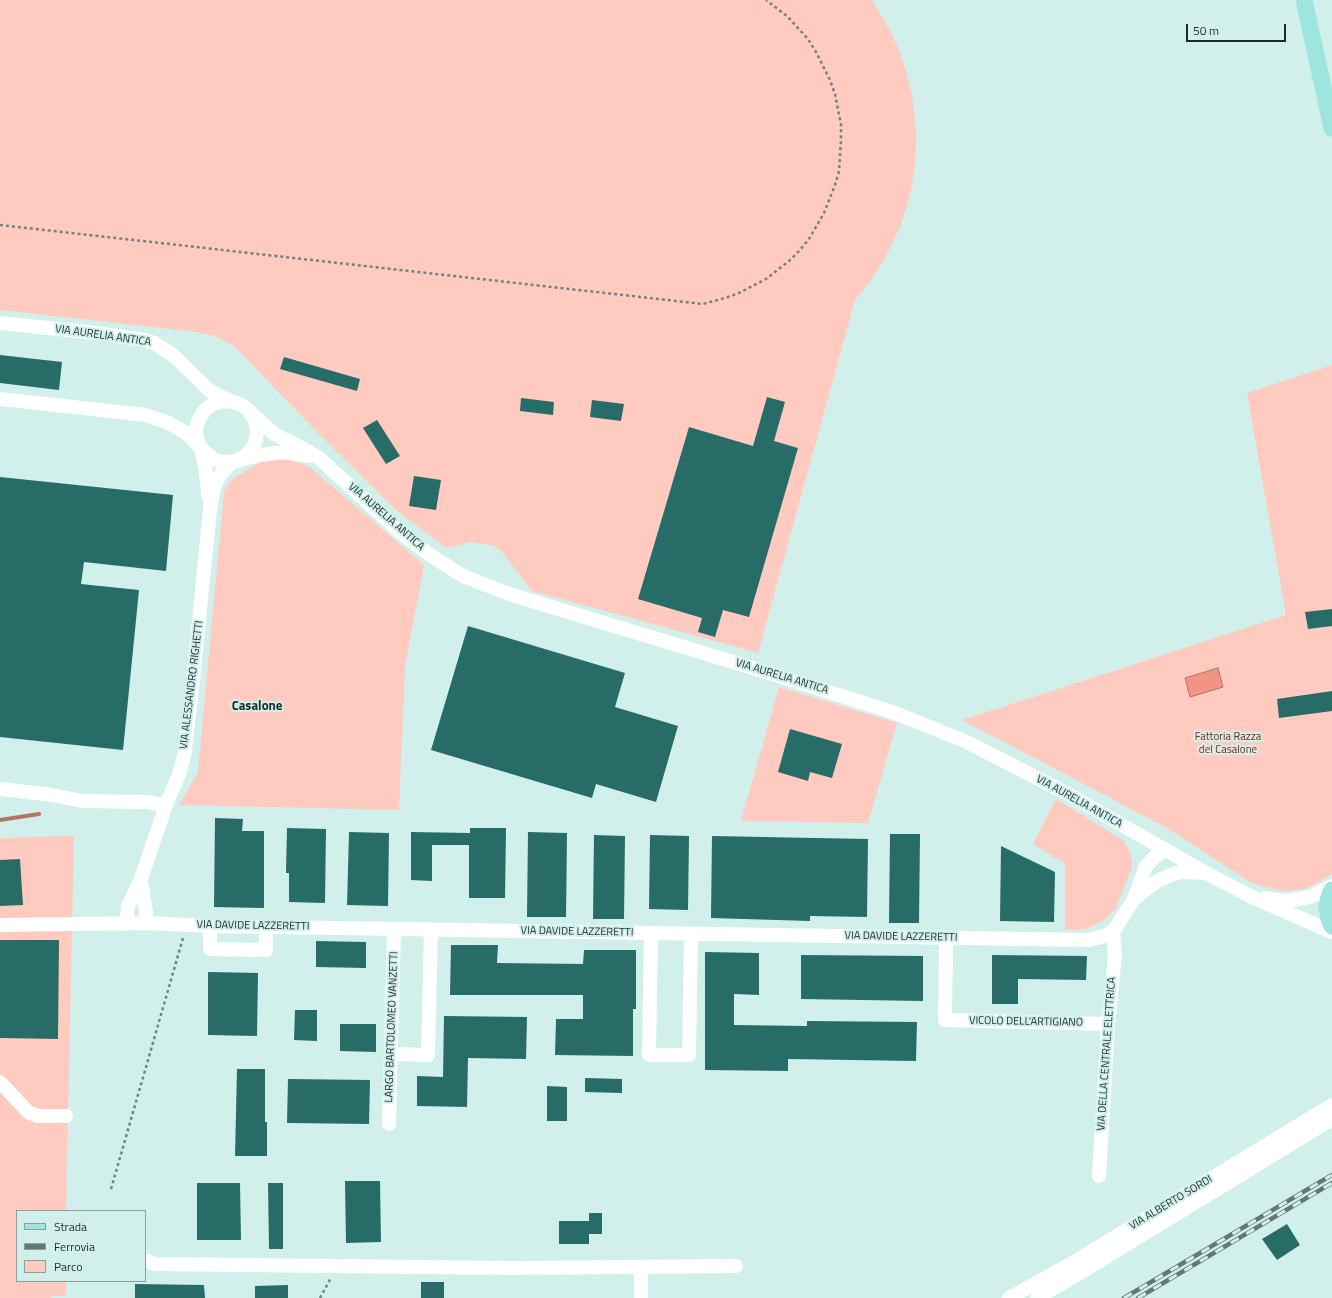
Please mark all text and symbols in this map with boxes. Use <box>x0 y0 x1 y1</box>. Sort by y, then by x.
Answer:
scale bar <box>1188 16 1288 42</box>
text: 50 m <box>1193 21 1219 40</box>
street label: VIA AURELIA ANTICA <box>54 323 152 349</box>
street label: VIA AURELIA ANTICA <box>345 480 427 554</box>
street label: VIA ALESSANDRO RIGHETTI <box>178 620 206 750</box>
street label: VIA AURELIA ANTICA <box>734 657 830 697</box>
district label: Casalone <box>232 699 282 715</box>
park label: Fattoria Razza del Casalone <box>1195 730 1261 756</box>
street label: VIA AURELIA ANTICA <box>1034 773 1124 831</box>
street label: VIA DAVIDE LAZZERETTI <box>196 918 310 934</box>
street label: VIA DAVIDE LAZZERETTI <box>520 924 634 940</box>
street label: VIA DAVIDE LAZZERETTI <box>844 929 958 945</box>
street label: LARGO BARTOLOMEO VANZETTI <box>383 951 401 1103</box>
street label: VIA DELLA CENTRALE ELETTRICA <box>1095 977 1119 1131</box>
street label: VICOLO DELL'ARTIGIANO <box>969 1014 1083 1030</box>
street label: VIA ALBERTO SORDI <box>1127 1173 1215 1233</box>
legend <box>16 1210 146 1282</box>
text: Strada <box>54 1217 87 1236</box>
text: Ferrovia <box>54 1237 95 1256</box>
text: Parco <box>54 1257 83 1276</box>

